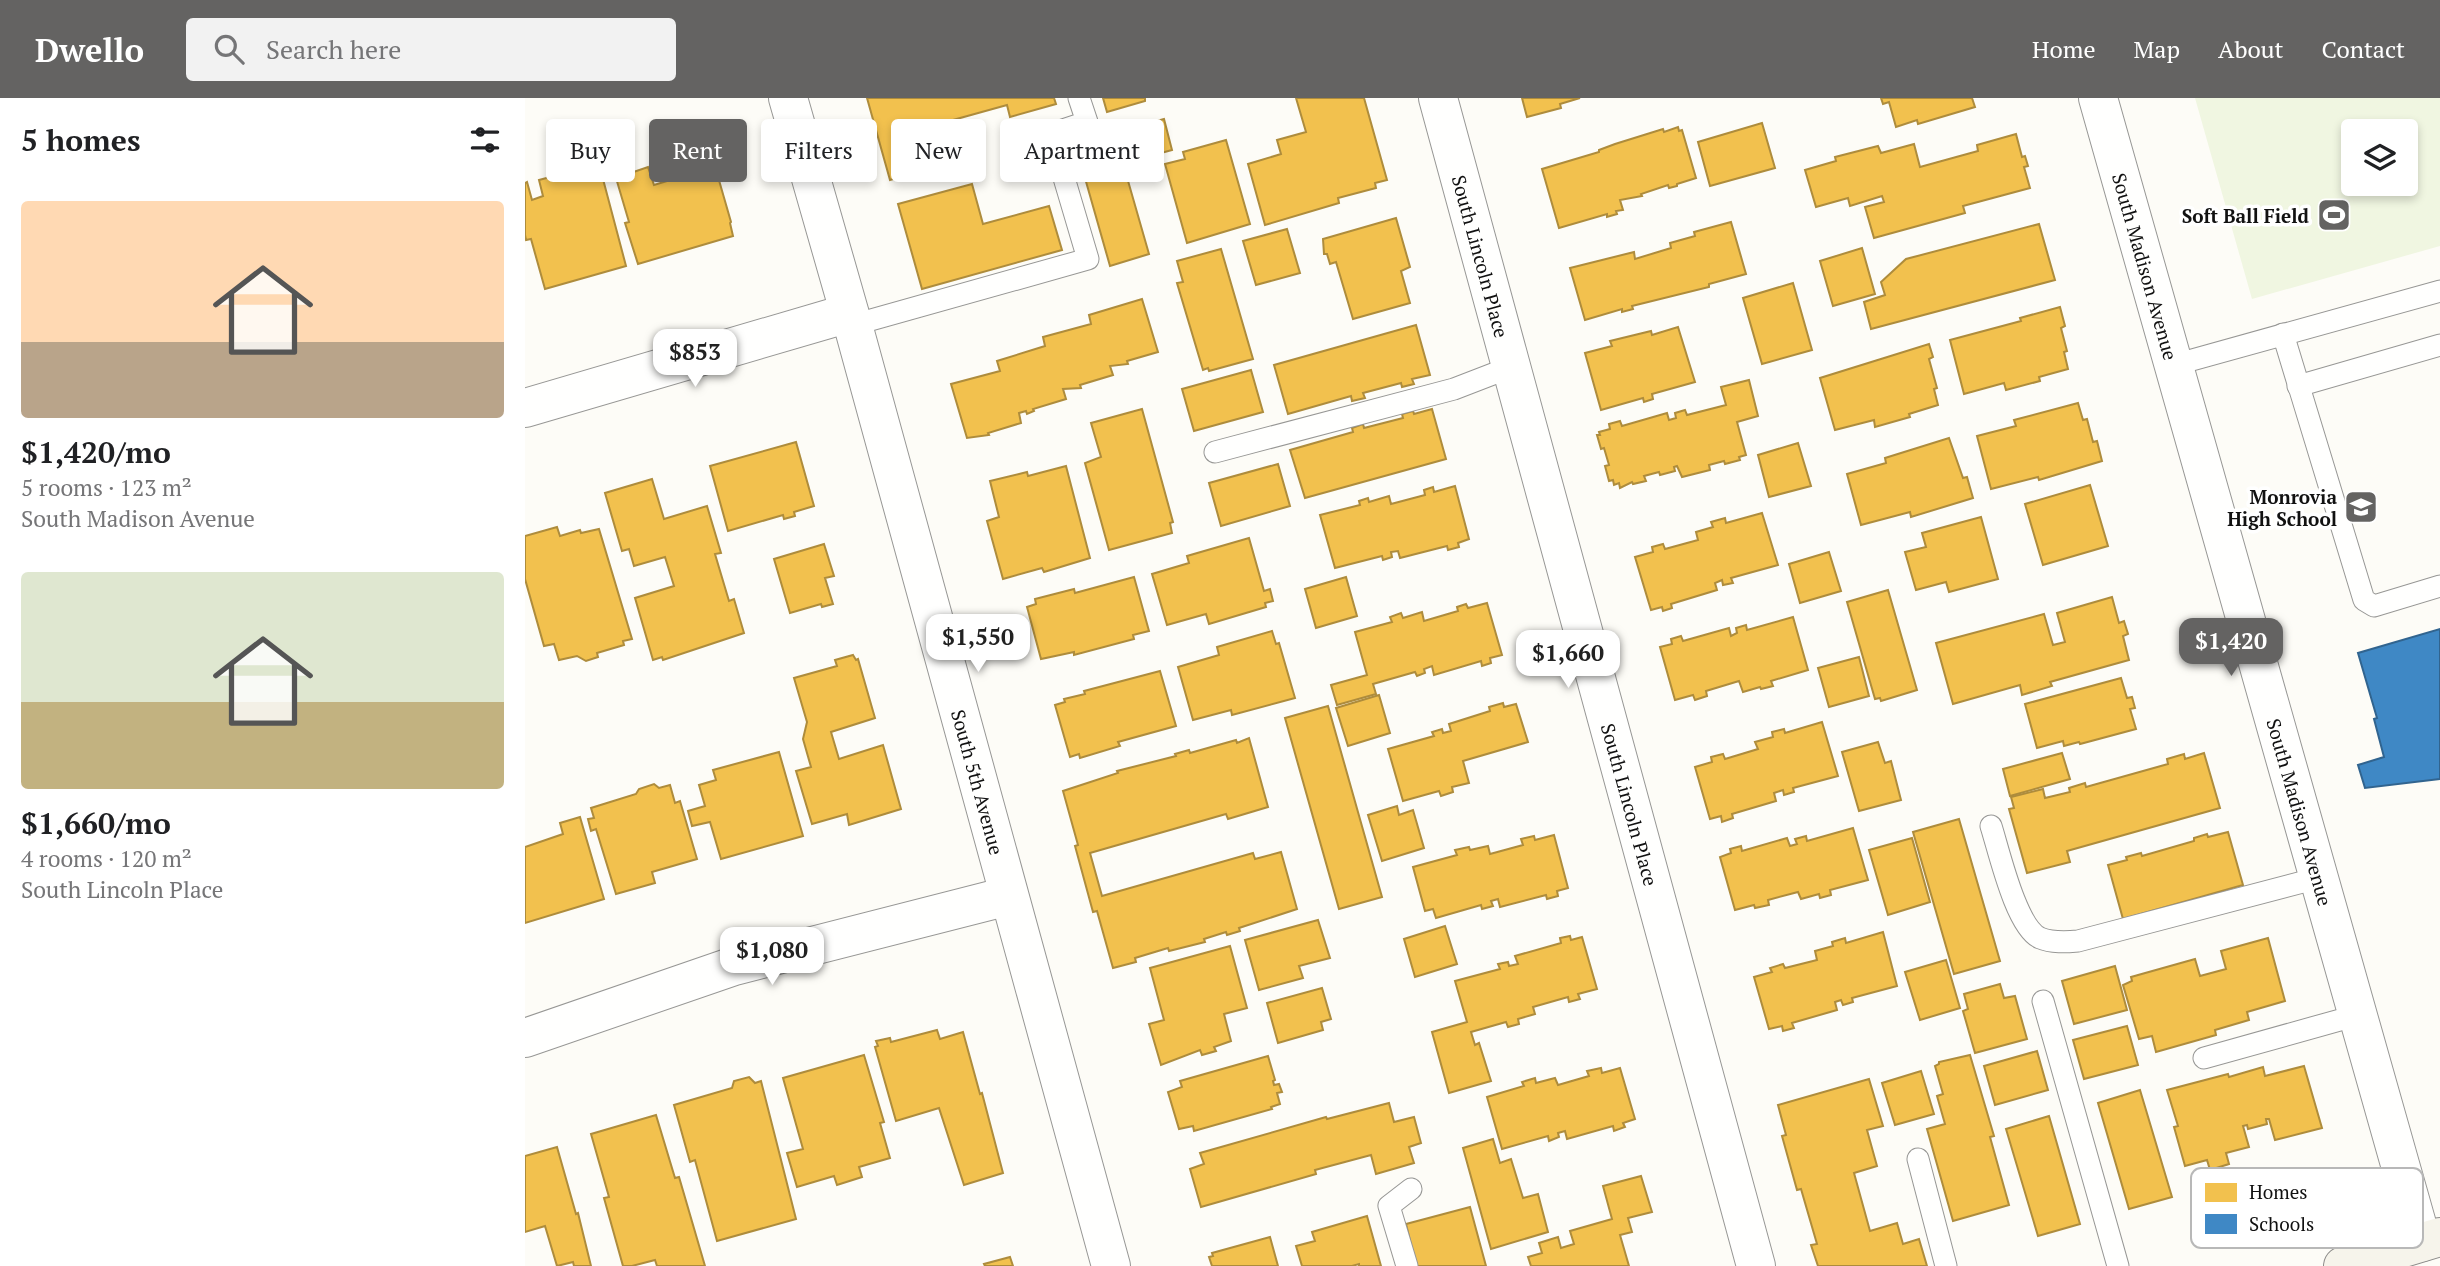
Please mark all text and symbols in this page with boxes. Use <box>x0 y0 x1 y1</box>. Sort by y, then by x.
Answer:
search box <box>186 18 676 81</box>
text: Dwello <box>35 28 144 71</box>
icon: search <box>210 30 248 68</box>
text: Search here <box>266 32 401 66</box>
text: Home <box>2032 33 2096 65</box>
text: Map <box>2134 33 2180 65</box>
text: About <box>2218 33 2284 65</box>
text: Contact <box>2322 33 2405 65</box>
chip: Buy <box>546 119 635 182</box>
chip: Rent <box>649 119 747 182</box>
chip: Filters <box>761 119 877 182</box>
chip: New <box>891 119 986 182</box>
chip: Apartment <box>1000 119 1164 182</box>
map controls <box>2341 119 2418 196</box>
button: layers <box>2341 119 2418 196</box>
text: 5 homes <box>21 120 140 160</box>
icon: filters <box>466 121 504 159</box>
street label: South Madison Avenue <box>2107 170 2184 363</box>
street label: South Lincoln Place <box>1447 172 1515 340</box>
sports icon: Soft Ball Field <box>2315 196 2353 234</box>
place label: Soft Ball Field <box>2182 203 2310 228</box>
icon: home <box>200 247 326 373</box>
pin: $853 <box>654 330 736 389</box>
text: $853 <box>669 336 721 367</box>
text: $1,420/mo <box>21 432 171 472</box>
text: 5 rooms · 123 m² <box>21 472 192 503</box>
place label: Monrovia High School <box>2227 484 2337 531</box>
school or university icon: Monrovia High School <box>2342 488 2380 526</box>
text: South Madison Avenue <box>21 503 255 534</box>
pin: $1,550 <box>921 614 1035 674</box>
icon: home <box>200 618 326 744</box>
pin: $1,420 <box>2174 618 2288 678</box>
text: $1,550 <box>942 621 1014 652</box>
text: $1,420 <box>2195 625 2267 656</box>
pin: $1,660 <box>1511 630 1625 690</box>
text: $1,660 <box>1532 637 1604 668</box>
street label: South 5th Avenue <box>947 707 1010 857</box>
street label: South Madison Avenue <box>2262 715 2339 908</box>
street label: South Lincoln Place <box>1596 720 1664 888</box>
text: $1,660/mo <box>21 803 171 843</box>
text: 4 rooms · 120 m² <box>21 843 192 874</box>
text: South Lincoln Place <box>21 874 223 905</box>
pin: $1,080 <box>715 928 829 987</box>
text: $1,080 <box>736 934 808 965</box>
legend <box>2191 1168 2423 1248</box>
text: Homes <box>2249 1179 2308 1204</box>
text: Schools <box>2249 1211 2314 1236</box>

